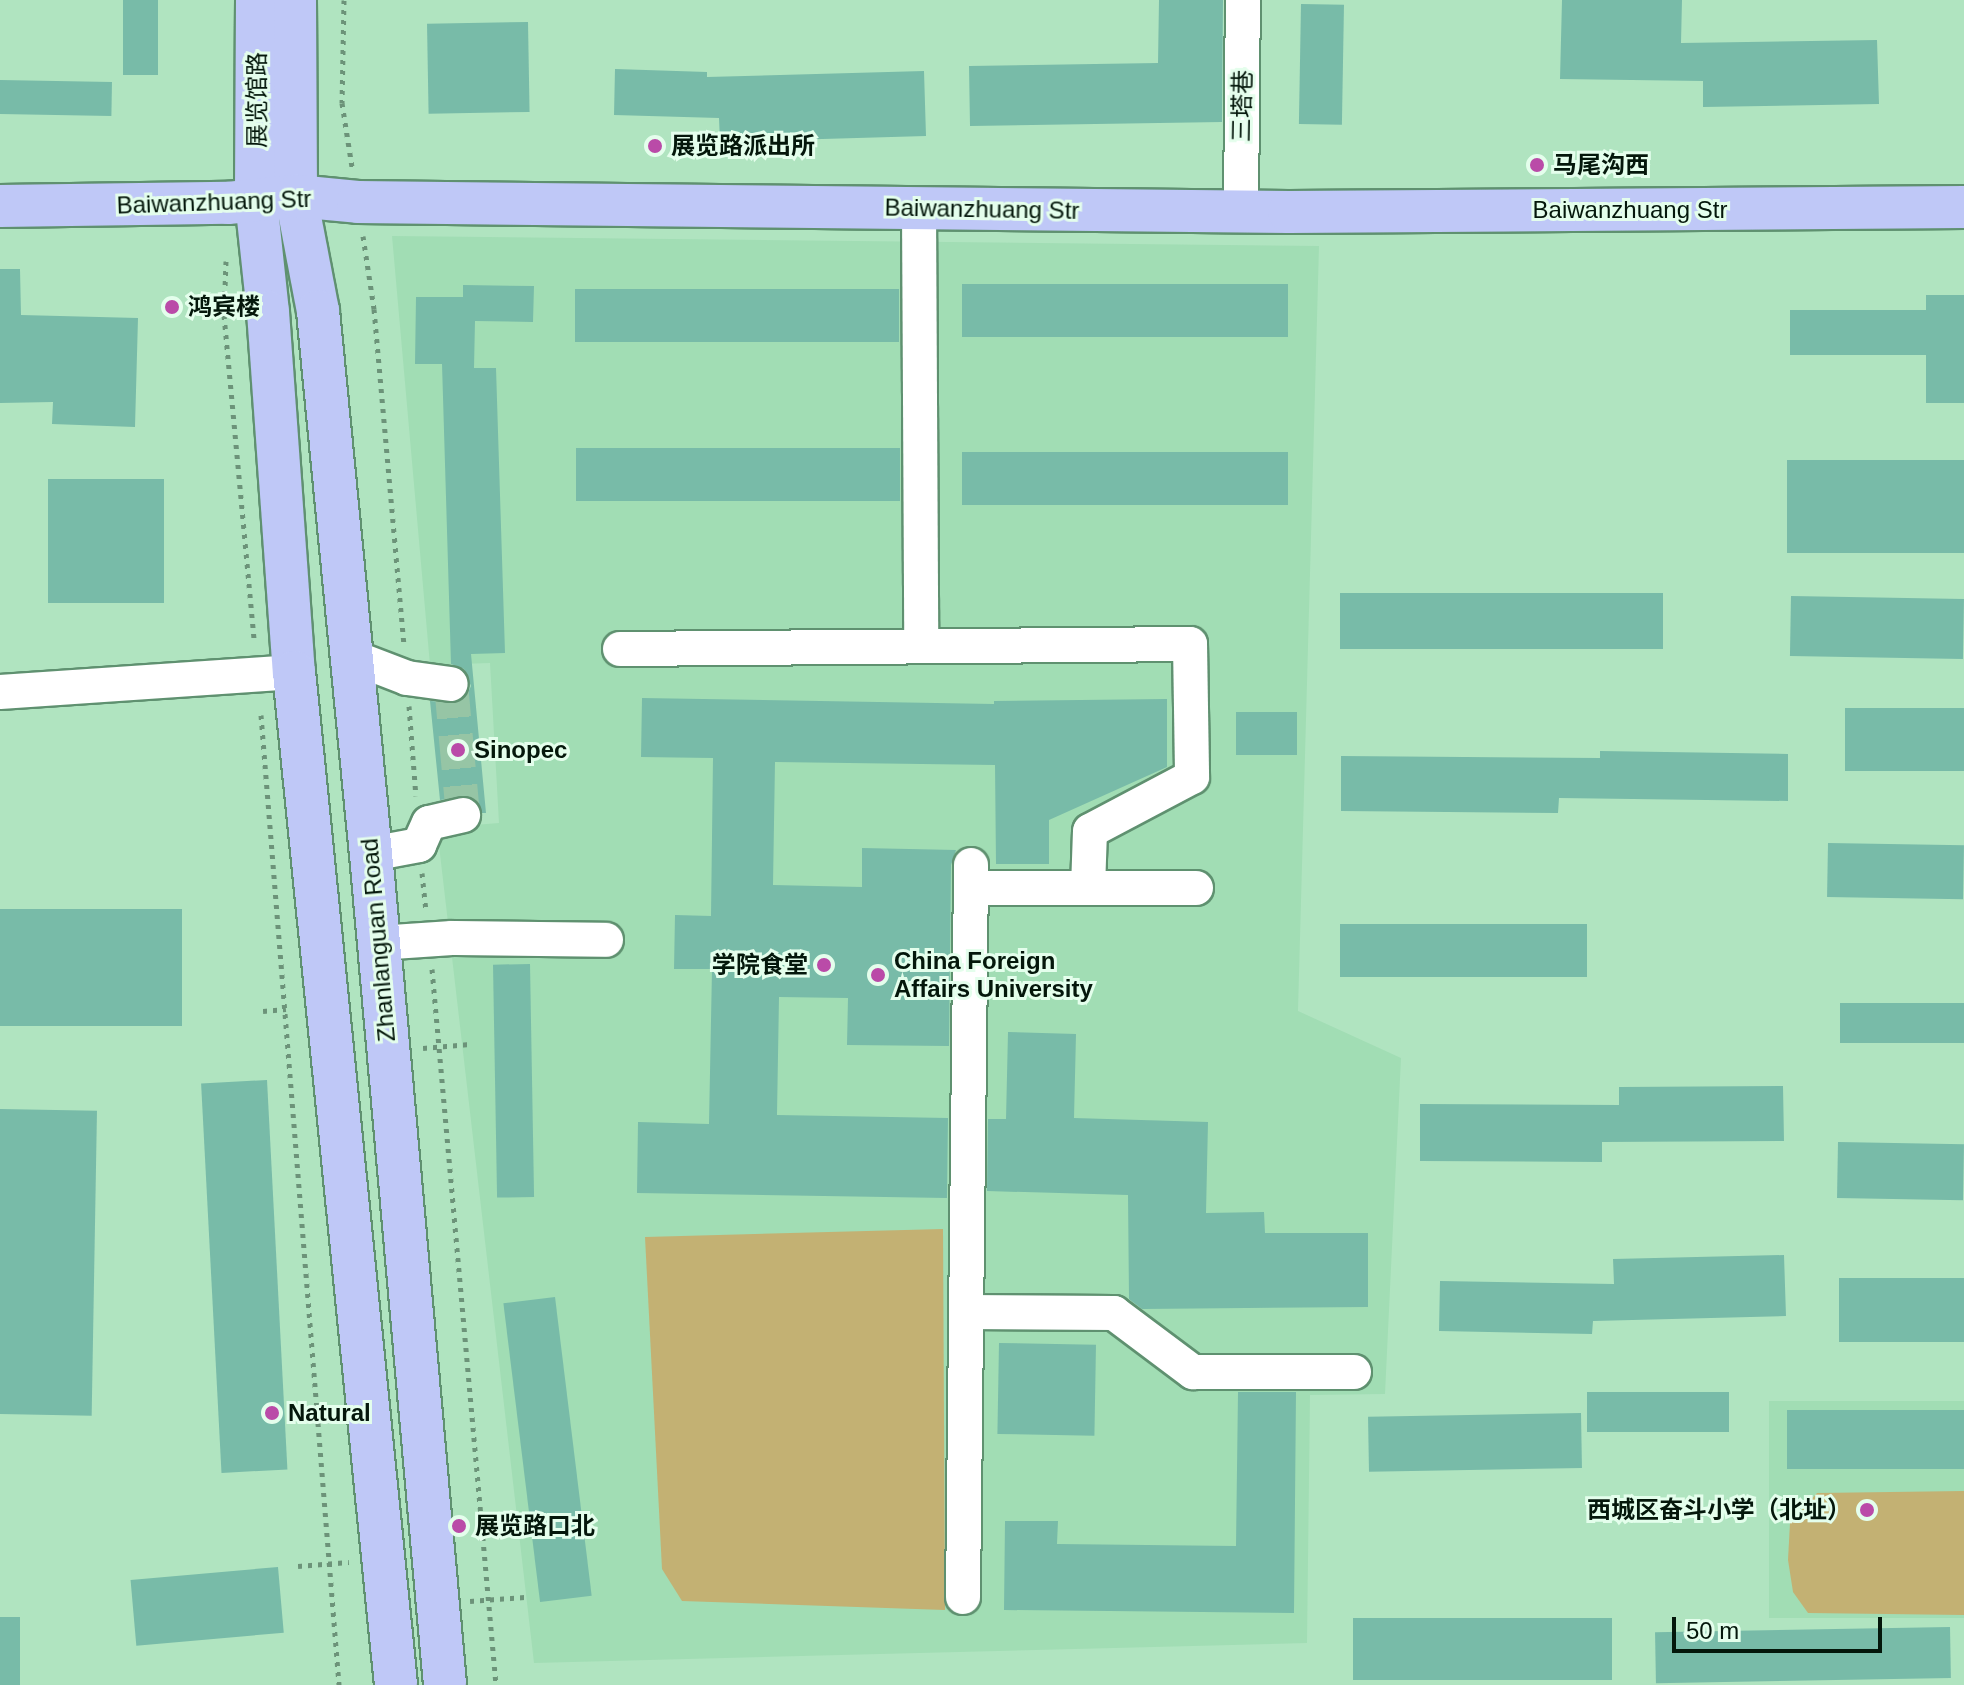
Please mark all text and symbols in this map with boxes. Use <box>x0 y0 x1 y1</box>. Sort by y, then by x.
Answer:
street label: 展览馆路 <box>243 52 271 148</box>
street label: 三塔巷 <box>1227 70 1257 142</box>
place label: 展览路派出所 <box>671 132 815 160</box>
marker: 展览路派出所 <box>646 137 664 155</box>
place label: 马尾沟西 <box>1553 151 1649 179</box>
marker: 马尾沟西 <box>1528 156 1546 174</box>
street label: Baiwanzhuang Str <box>116 184 312 220</box>
street label: Baiwanzhuang Str <box>884 193 1080 225</box>
street label: Baiwanzhuang Str <box>1533 196 1727 224</box>
place label: 鸿宾楼 <box>188 293 260 321</box>
marker: 鸿宾楼 <box>163 298 181 316</box>
place label: Sinopec <box>474 736 567 764</box>
marker: Sinopec <box>449 741 467 759</box>
street label: Zhanlanguan Road <box>355 837 401 1043</box>
place label: China Foreign Affairs University <box>894 947 1093 1003</box>
place label: 学院食堂 <box>712 951 808 979</box>
marker: 学院食堂 <box>815 956 833 974</box>
marker: China Foreign Affairs University <box>869 966 887 984</box>
place label: Natural <box>288 1399 371 1427</box>
marker: Natural <box>263 1404 281 1422</box>
place label: 西城区奋斗小学（北址） <box>1587 1496 1851 1524</box>
marker: 西城区奋斗小学（北址） <box>1858 1501 1876 1519</box>
place label: 展览路口北 <box>475 1512 595 1540</box>
marker: 展览路口北 <box>450 1517 468 1535</box>
scale bar <box>1676 1601 1886 1651</box>
text: 50 m <box>1686 1617 1739 1644</box>

